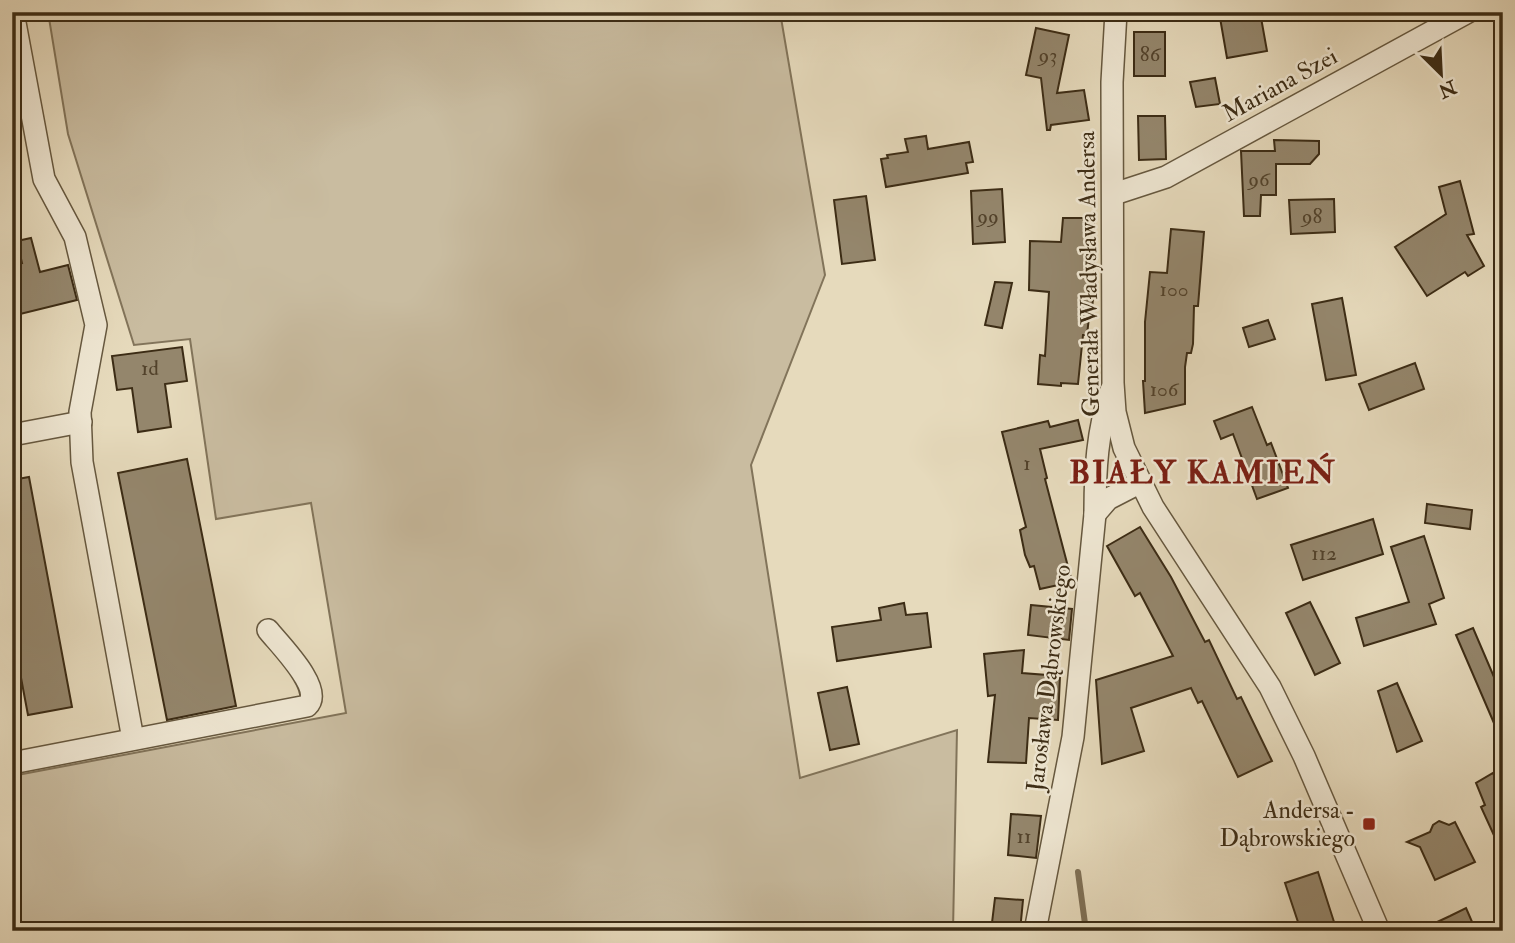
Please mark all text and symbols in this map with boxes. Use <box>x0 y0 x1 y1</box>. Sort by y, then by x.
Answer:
north arrow <box>1406 38 1476 108</box>
house number: 86 <box>1140 41 1162 68</box>
street label: Mariana Szei <box>1217 41 1343 129</box>
house number: 93 <box>1037 42 1057 69</box>
text: N <box>1434 74 1461 103</box>
street label: Generała Władysława Andersa <box>1071 130 1107 417</box>
house number: 96 <box>1246 166 1271 193</box>
house number: 99 <box>975 203 999 230</box>
house number: 98 <box>1300 203 1322 230</box>
house number: 100 <box>1160 276 1188 303</box>
house number: 1d <box>141 355 160 382</box>
house number: 106 <box>1150 376 1180 403</box>
house number: 1 <box>1023 450 1031 477</box>
district label: BIAŁY KAMIEŃ <box>1069 452 1337 493</box>
house number: 112 <box>1311 540 1337 567</box>
street label: Jarosława Dąbrowskiego <box>1020 563 1078 794</box>
place label: Andersa - Dąbrowskiego <box>1219 795 1355 854</box>
marker: Andersa - Dąbrowskiego <box>1361 816 1377 832</box>
house number: 11 <box>1017 823 1032 850</box>

